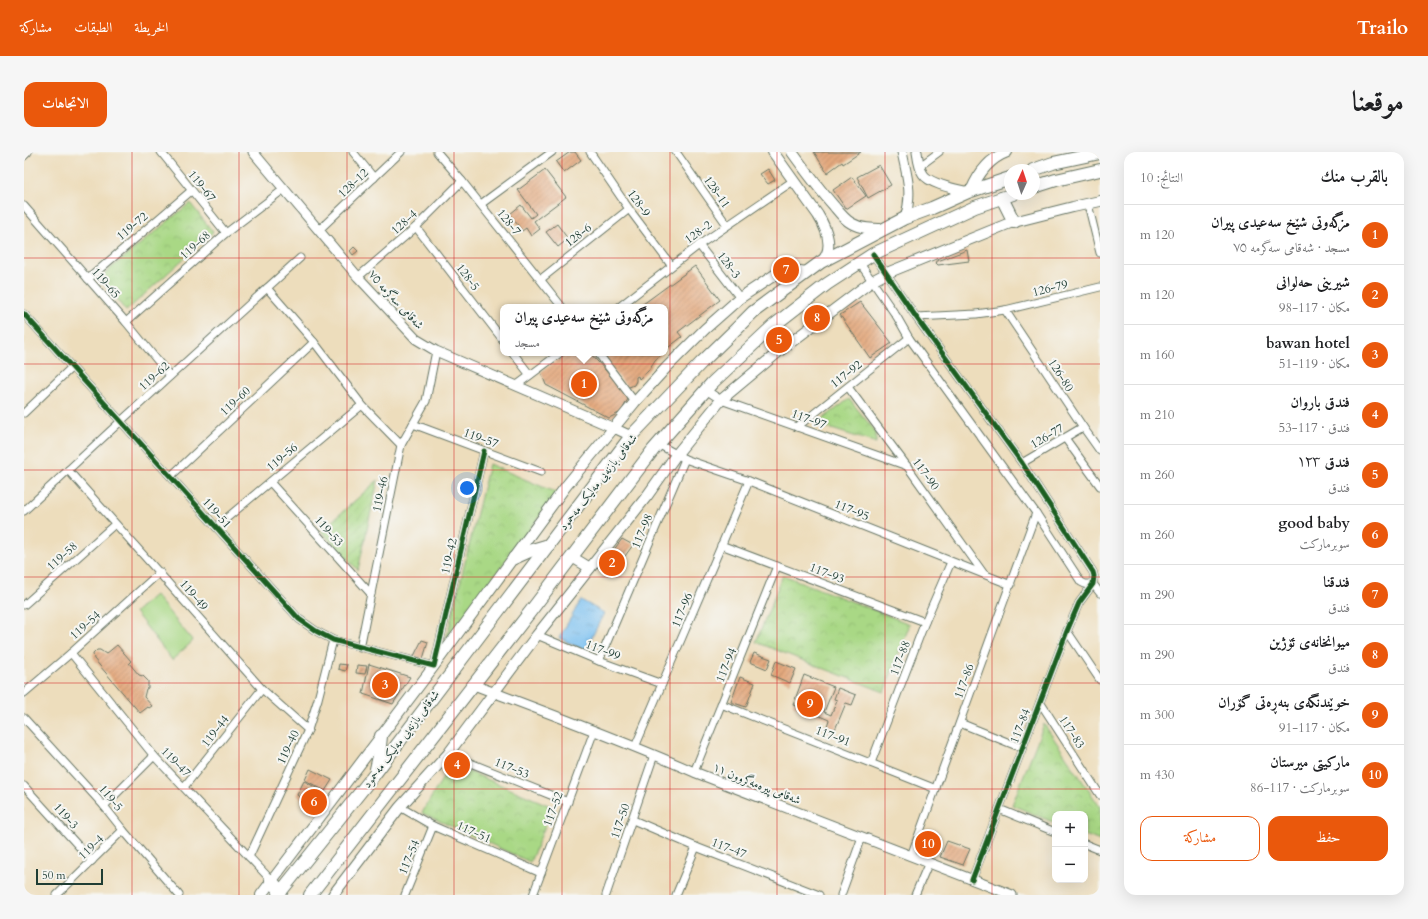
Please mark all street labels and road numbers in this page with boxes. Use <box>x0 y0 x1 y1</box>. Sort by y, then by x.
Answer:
street label: 128-12 <box>334 165 372 201</box>
street label: 119-67 <box>184 167 220 205</box>
street label: 128-11 <box>700 173 734 211</box>
street label: 128-9 <box>624 186 654 220</box>
street label: 128-7 <box>493 205 525 239</box>
street label: 128-4 <box>388 206 420 238</box>
street label: 119-72 <box>113 208 151 244</box>
street label: 128-2 <box>681 217 715 247</box>
street label: 128-6 <box>561 219 595 251</box>
street label: 119-68 <box>176 227 214 263</box>
street label: 128-3 <box>714 248 744 282</box>
street label: 128-5 <box>453 260 483 294</box>
street label: 119-65 <box>88 264 124 302</box>
street label: شەقامی سەگرمە ٧٥ <box>365 267 427 333</box>
street label: 126-79 <box>1031 276 1069 300</box>
street label: 126-80 <box>1044 356 1078 394</box>
street label: 117-92 <box>827 357 865 391</box>
street label: 119-62 <box>135 358 173 394</box>
street label: 119-60 <box>216 383 254 419</box>
street label: 117-97 <box>789 405 829 433</box>
street label: 126-77 <box>1027 420 1067 452</box>
street label: 119-57 <box>461 424 501 452</box>
street label: شەقامی بازنەیی مەلیک مەحمود <box>555 430 641 534</box>
street label: 119-56 <box>263 439 301 475</box>
street label: 117-90 <box>909 455 943 493</box>
street label: 119-46 <box>368 475 392 513</box>
street label: 119-51 <box>199 494 235 532</box>
street label: 117-95 <box>832 496 872 524</box>
street label: 117-98 <box>628 511 656 551</box>
street label: 119-53 <box>311 512 347 550</box>
street label: 119-42 <box>437 537 461 575</box>
street label: 119-58 <box>43 538 81 574</box>
street label: 117-93 <box>807 559 847 587</box>
street label: 119-49 <box>176 576 212 614</box>
street label: 117-96 <box>668 590 696 630</box>
street label: 119-54 <box>66 607 104 643</box>
street label: 117-99 <box>583 636 623 664</box>
street label: 117-88 <box>886 638 914 678</box>
street label: 117-94 <box>712 645 740 685</box>
street label: 117-86 <box>950 661 978 701</box>
street label: شەقامی بازنەیی مەلیک مەحمود <box>359 687 443 791</box>
street label: 117-84 <box>1006 706 1034 746</box>
street label: 119-44 <box>198 712 232 750</box>
street label: 117-83 <box>1055 713 1089 751</box>
street label: 117-91 <box>813 722 853 750</box>
street label: 119-40 <box>273 727 303 767</box>
street label: 119-47 <box>158 743 194 781</box>
street label: 117-53 <box>492 754 532 782</box>
street label: شەقامی پیرەمەگروون ١١ <box>710 760 803 809</box>
street label: 119-5 <box>95 781 127 815</box>
street label: 117-52 <box>539 789 567 829</box>
street label: 119-3 <box>50 800 82 832</box>
street label: 117-50 <box>607 801 633 841</box>
street label: 117-51 <box>454 817 494 847</box>
street label: 119-4 <box>75 831 107 863</box>
street label: 117-47 <box>709 834 749 862</box>
street label: 117-54 <box>395 837 423 877</box>

